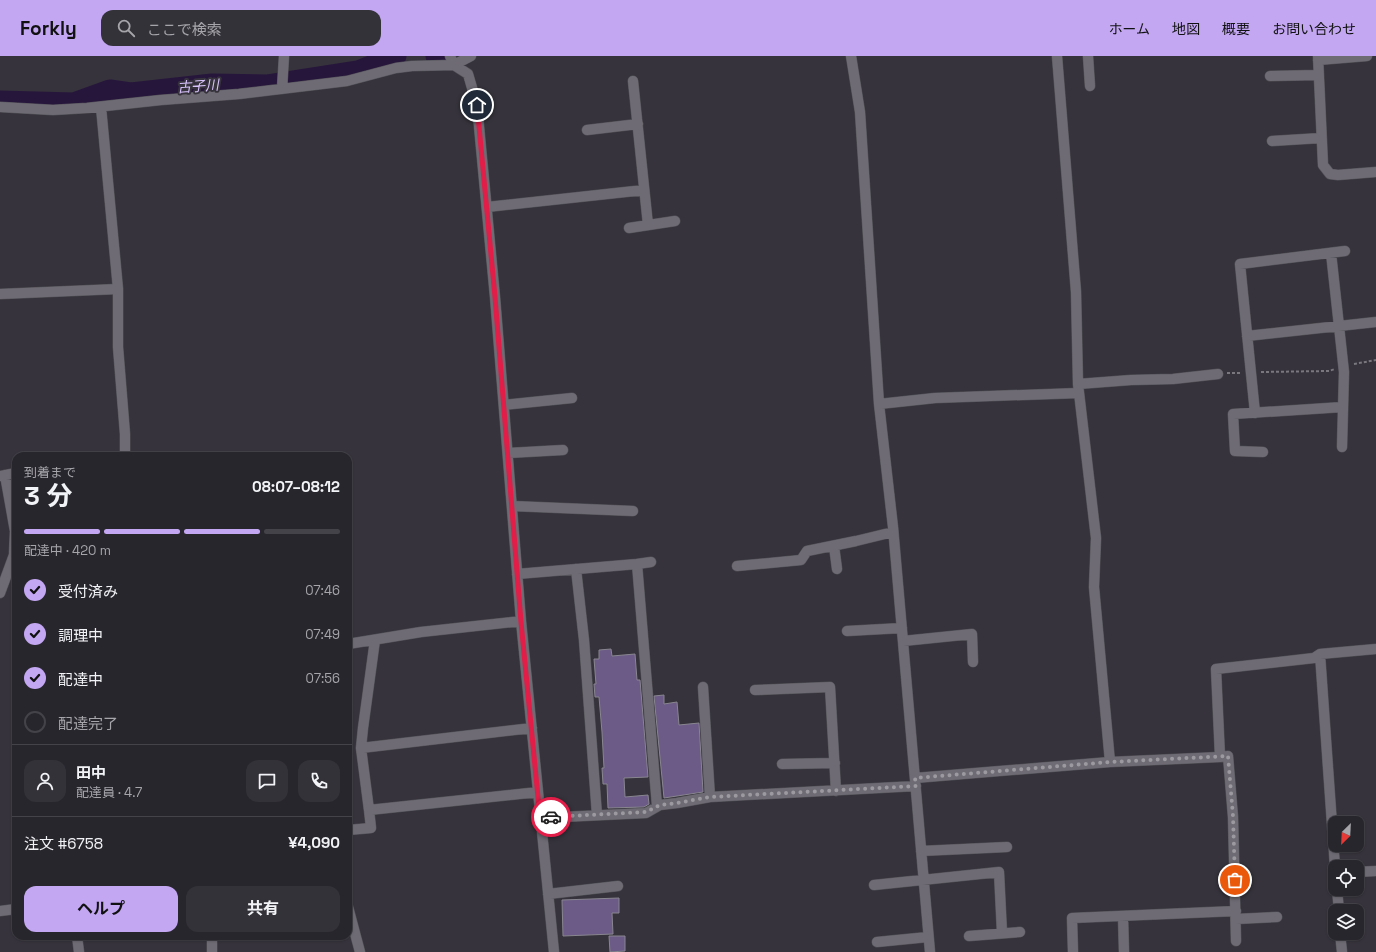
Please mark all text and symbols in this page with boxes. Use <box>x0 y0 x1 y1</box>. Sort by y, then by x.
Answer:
search box <box>101 10 381 46</box>
text: Forkly <box>20 16 77 41</box>
icon: search <box>115 17 137 39</box>
text: ここで検索 <box>147 20 222 39</box>
text: ホーム <box>1108 20 1150 38</box>
text: 地図 <box>1172 20 1200 38</box>
text: 概要 <box>1222 20 1250 38</box>
text: お問い合わせ <box>1272 20 1356 38</box>
water label: 古子川 <box>176 75 222 96</box>
pin <box>460 88 494 122</box>
icon: home <box>466 94 488 116</box>
text: 到着まで <box>24 464 76 481</box>
text: 08:07–08:12 <box>252 477 340 496</box>
text: 3 分 <box>24 479 72 513</box>
text: 配達中 · 420 m <box>24 542 111 559</box>
icon: check <box>24 579 46 601</box>
text: 受付済み <box>58 582 118 601</box>
text: 07:46 <box>305 582 340 599</box>
icon: check <box>24 623 46 645</box>
text: 調理中 <box>58 626 103 645</box>
text: 07:49 <box>305 626 340 643</box>
icon: check <box>24 667 46 689</box>
text: 配達中 <box>58 670 103 689</box>
text: 07:56 <box>306 670 340 687</box>
text: 配達完了 <box>58 714 118 733</box>
button: person <box>24 760 66 802</box>
button: chat <box>246 760 288 802</box>
button: phone <box>298 760 340 802</box>
text: 田中 <box>76 763 106 782</box>
text: 配達員 · 4.7 <box>76 784 142 801</box>
courier <box>531 797 571 837</box>
icon: car <box>540 806 562 828</box>
north arrow <box>1328 816 1364 852</box>
map controls <box>1328 816 1364 940</box>
text: ¥4,090 <box>288 833 340 852</box>
text: 注文 #6758 <box>24 834 103 853</box>
button: locate <box>1328 860 1364 896</box>
pin <box>1218 863 1252 897</box>
icon: bag <box>1224 869 1246 891</box>
button: ヘルプ <box>24 886 178 932</box>
button: 共有 <box>186 886 340 932</box>
button: layers <box>1328 904 1364 940</box>

